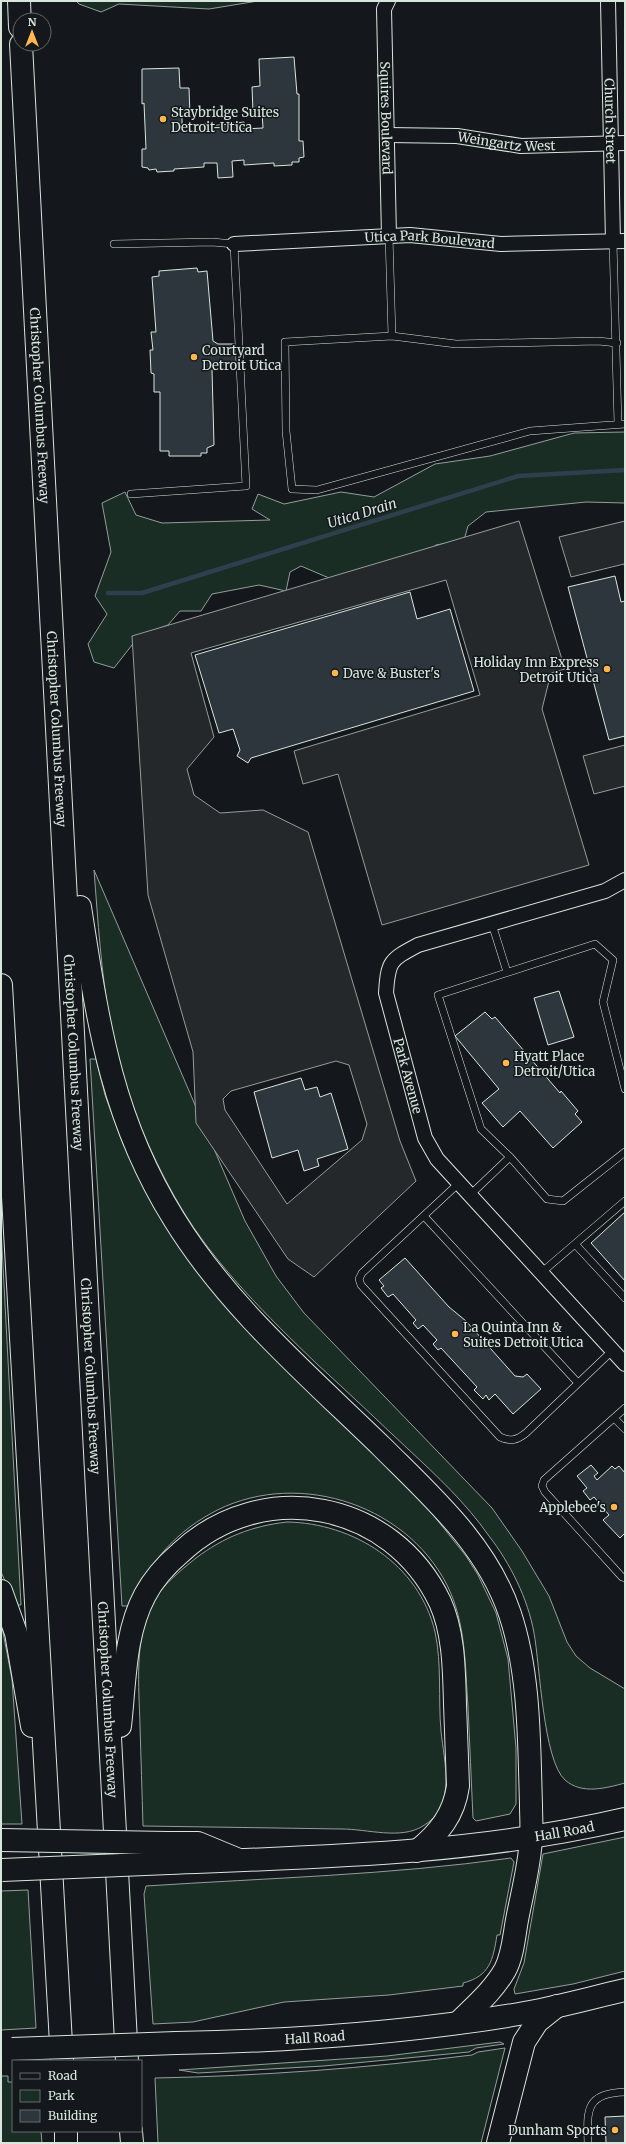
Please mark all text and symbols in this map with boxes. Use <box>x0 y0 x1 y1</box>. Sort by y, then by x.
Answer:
north arrow <box>12 12 52 52</box>
text: N <box>28 15 37 29</box>
street label: Squires Boulevard <box>376 61 396 175</box>
street label: Church Street <box>601 78 619 164</box>
place label: Staybridge Suites Detroit-Utica <box>171 104 279 136</box>
marker: Staybridge Suites Detroit-Utica <box>158 114 168 124</box>
street label: Weingartz West <box>455 128 556 155</box>
street label: Utica Park Boulevard <box>364 227 496 252</box>
street label: Christopher Columbus Freeway <box>26 307 53 505</box>
place label: Courtyard Detroit Utica <box>202 342 282 374</box>
marker: Courtyard Detroit Utica <box>189 352 199 362</box>
water label: Utica Drain <box>325 494 399 532</box>
street label: Christopher Columbus Freeway <box>43 631 70 828</box>
place label: Holiday Inn Express Detroit Utica <box>473 654 599 686</box>
marker: Holiday Inn Express Detroit Utica <box>602 664 612 674</box>
place label: Dave & Buster's <box>343 665 440 682</box>
marker: Dave & Buster's <box>330 668 340 678</box>
street label: Christopher Columbus Freeway <box>60 954 87 1152</box>
street label: Park Avenue <box>389 1036 426 1116</box>
place label: Hyatt Place Detroit/Utica <box>514 1048 595 1080</box>
marker: Hyatt Place Detroit/Utica <box>501 1058 511 1068</box>
street label: Christopher Columbus Freeway <box>77 1278 104 1475</box>
place label: La Quinta Inn & Suites Detroit Utica <box>463 1319 583 1351</box>
marker: La Quinta Inn & Suites Detroit Utica <box>450 1329 460 1339</box>
place label: Applebee's <box>538 1499 606 1516</box>
marker: Applebee's <box>609 1502 619 1512</box>
street label: Christopher Columbus Freeway <box>94 1601 121 1799</box>
street label: Hall Road <box>533 1818 596 1845</box>
street label: Hall Road <box>284 2027 346 2048</box>
legend <box>12 2060 142 2132</box>
text: Road <box>48 2068 77 2083</box>
text: Park <box>48 2088 75 2103</box>
text: Building <box>48 2108 98 2123</box>
place label: Dunham Sports <box>508 2122 607 2139</box>
marker: Dunham Sports <box>610 2125 620 2135</box>

